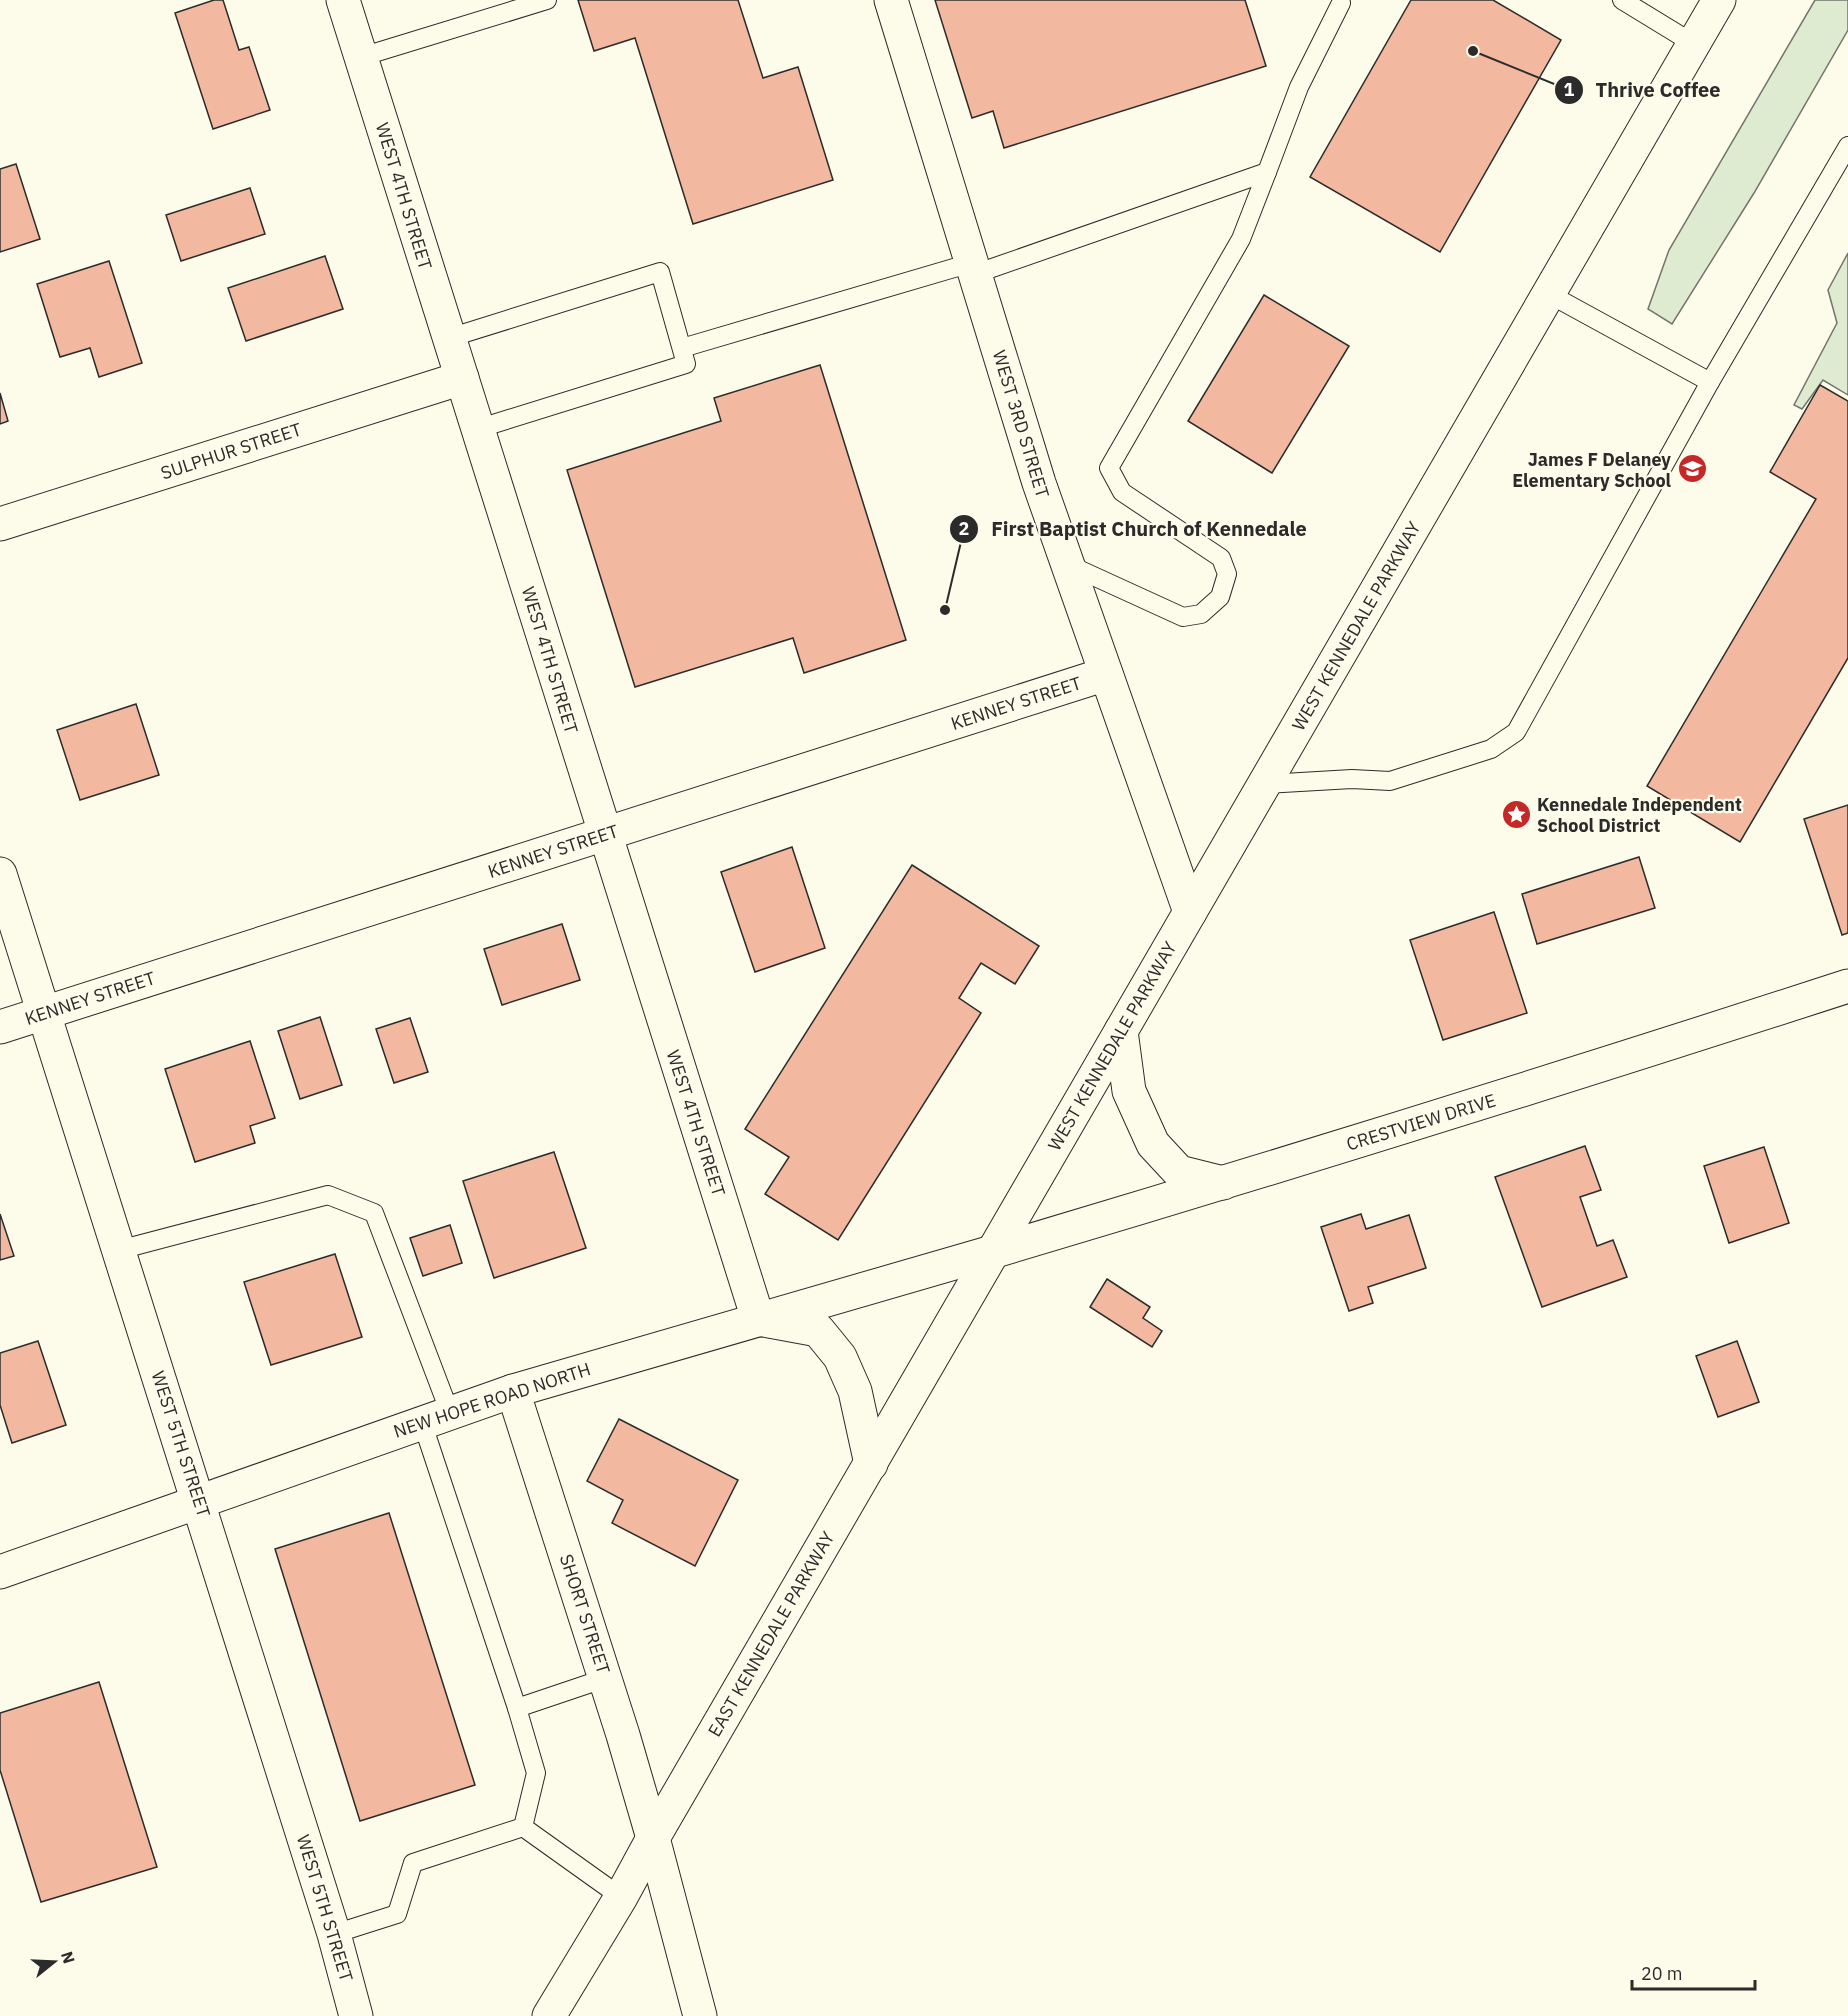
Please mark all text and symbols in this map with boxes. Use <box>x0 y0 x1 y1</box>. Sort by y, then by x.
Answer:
callout: Thrive Coffee <box>1554 71 1733 109</box>
text: Thrive Coffee <box>1595 76 1721 103</box>
text: 1 <box>1564 78 1575 101</box>
street label: WEST 4TH STREET <box>371 120 437 272</box>
street label: WEST 3RD STREET <box>988 347 1054 501</box>
street label: SULPHUR STREET <box>158 417 304 485</box>
place label: James F Delaney Elementary School <box>1512 448 1672 492</box>
school or university icon: James F Delaney Elementary School <box>1676 453 1708 485</box>
callout: First Baptist Church of Kennedale <box>949 510 1319 548</box>
text: First Baptist Church of Kennedale <box>991 515 1307 542</box>
text: 2 <box>959 517 969 540</box>
street label: WEST KENNEDALE PARKWAY <box>1287 517 1426 735</box>
street label: WEST 4TH STREET <box>517 584 583 736</box>
street label: KENNEY STREET <box>948 671 1084 735</box>
place label: Kennedale Independent School District <box>1537 793 1742 837</box>
place icon: Kennedale Independent School District <box>1500 798 1532 830</box>
street label: KENNEY STREET <box>485 819 621 883</box>
street label: WEST KENNEDALE PARKWAY <box>1043 937 1182 1155</box>
street label: KENNEY STREET <box>22 966 158 1030</box>
street label: WEST 4TH STREET <box>661 1047 731 1199</box>
street label: CRESTVIEW DRIVE <box>1344 1088 1498 1156</box>
street label: NEW HOPE ROAD NORTH <box>391 1357 593 1443</box>
street label: WEST 5TH STREET <box>146 1368 216 1520</box>
street label: EAST KENNEDALE PARKWAY <box>703 1527 839 1741</box>
street label: SHORT STREET <box>555 1551 615 1677</box>
street label: WEST 5TH STREET <box>292 1832 358 1984</box>
north arrow <box>24 1932 84 1992</box>
text: N <box>57 1949 80 1966</box>
scale bar <box>1632 1953 1755 1991</box>
text: 20 m <box>1641 1962 1683 1985</box>

